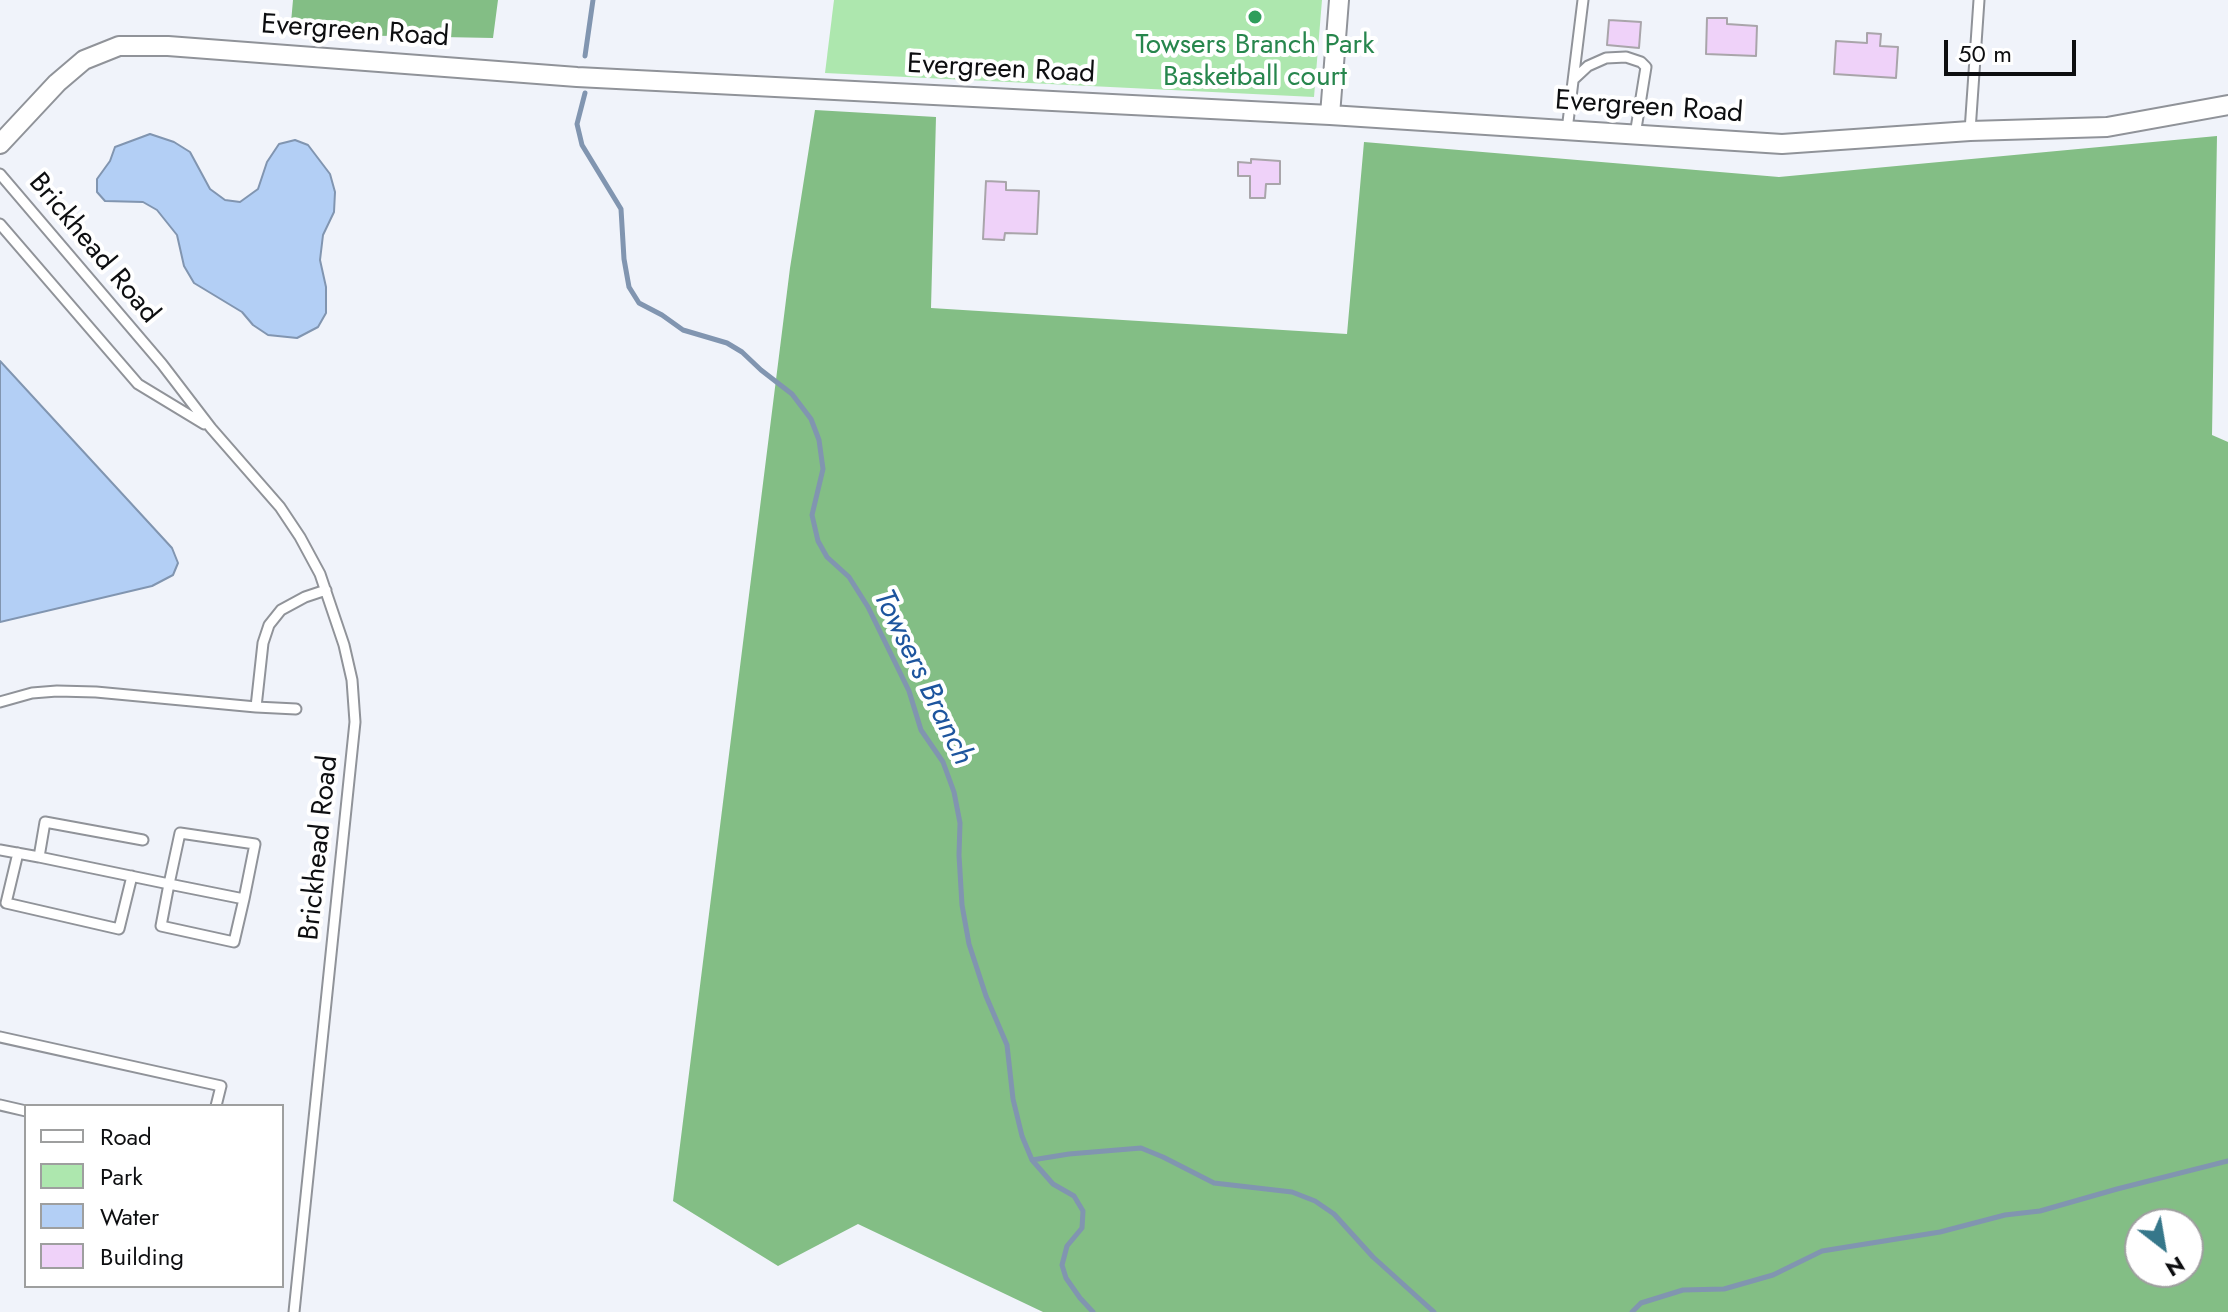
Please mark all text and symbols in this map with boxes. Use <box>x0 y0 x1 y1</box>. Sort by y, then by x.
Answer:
marker: Towsers Branch Park Basketball court <box>1246 8 1264 26</box>
street label: Evergreen Road <box>260 9 450 55</box>
scale bar <box>1948 24 2080 74</box>
place label: Towsers Branch Park Basketball court <box>1136 29 1374 95</box>
text: 50 m <box>1958 36 2012 71</box>
street label: Evergreen Road <box>906 48 1096 92</box>
street label: Evergreen Road <box>1554 85 1744 131</box>
street label: Brickhead Road <box>20 167 166 331</box>
water label: Towsers Branch <box>864 584 980 772</box>
street label: Brickhead Road <box>294 754 346 942</box>
legend <box>24 1104 284 1288</box>
text: Road <box>100 1119 152 1154</box>
text: Park <box>100 1159 143 1194</box>
text: Water <box>100 1199 159 1234</box>
north arrow <box>2124 1208 2204 1288</box>
text: Building <box>100 1239 184 1274</box>
text: N <box>2160 1249 2191 1285</box>

